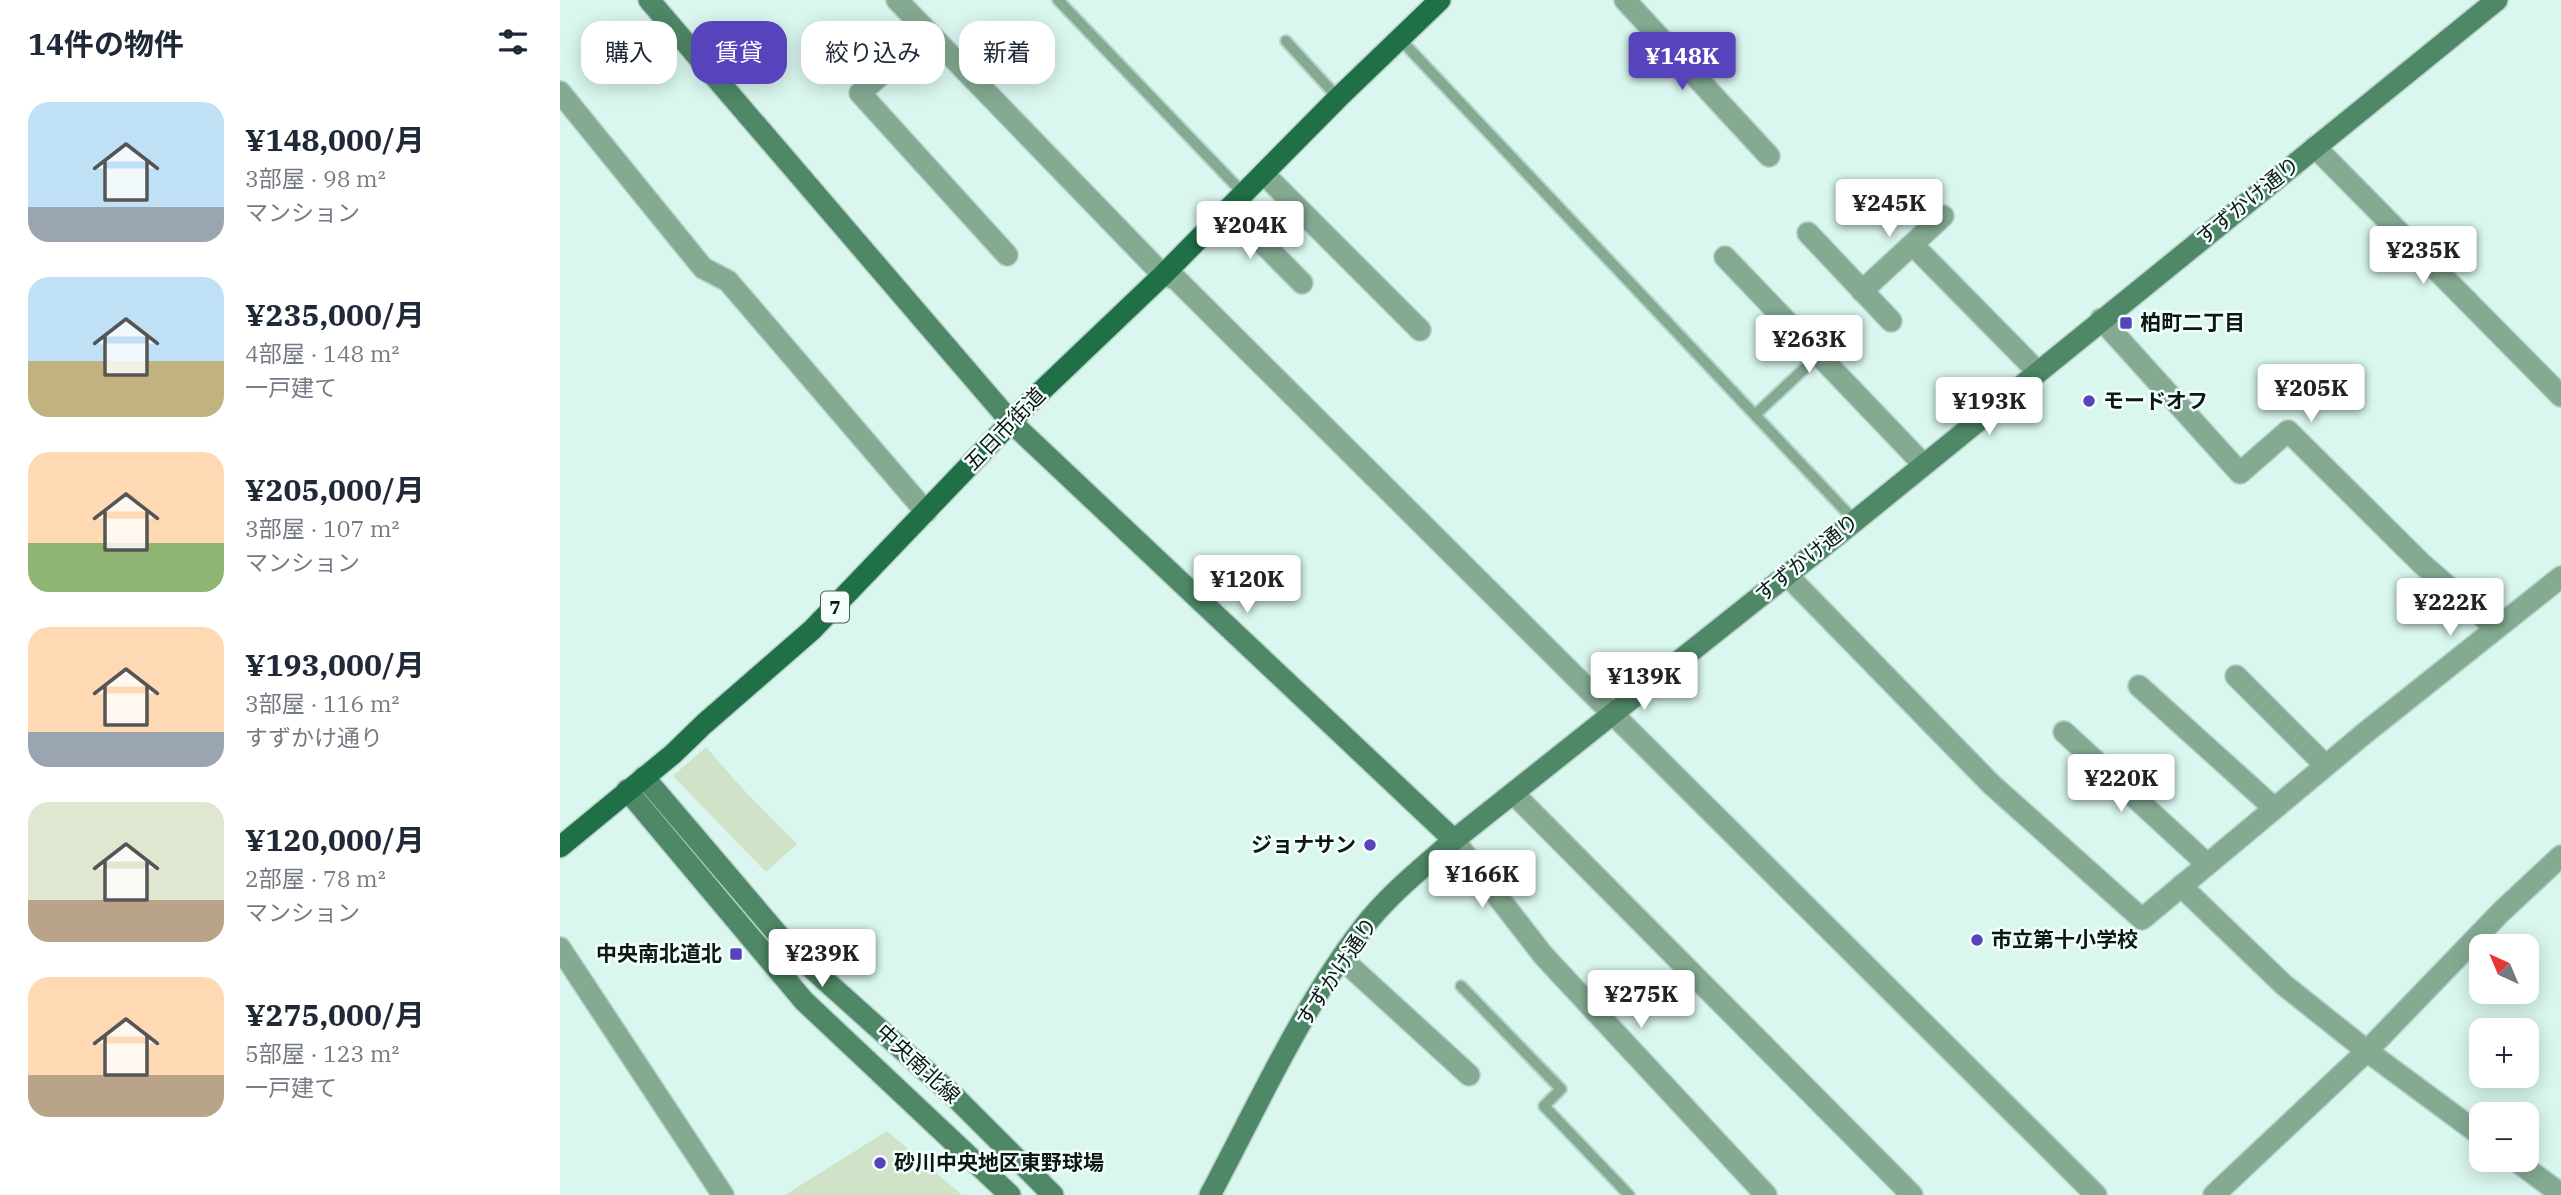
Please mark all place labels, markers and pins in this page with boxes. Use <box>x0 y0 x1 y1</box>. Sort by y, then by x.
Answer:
pin: ¥148K <box>1633 32 1731 92</box>
pin: ¥245K <box>1840 180 1938 239</box>
pin: ¥204K <box>1201 202 1299 261</box>
pin: ¥235K <box>2374 226 2472 286</box>
place label: 柏町二丁目 <box>2140 308 2245 336</box>
marker: 柏町二丁目 <box>2118 315 2134 331</box>
pin: ¥263K <box>1760 316 1858 375</box>
pin: ¥205K <box>2262 364 2360 424</box>
pin: ¥193K <box>1940 378 2038 437</box>
place label: モードオフ <box>2103 386 2208 414</box>
marker: モードオフ <box>2081 393 2097 409</box>
pin: ¥120K <box>1198 556 1296 615</box>
pin: ¥222K <box>2401 578 2499 638</box>
pin: ¥139K <box>1595 652 1693 712</box>
pin: ¥220K <box>2072 754 2170 814</box>
place label: ジョナサン <box>1251 830 1356 858</box>
marker: ジョナサン <box>1362 837 1378 853</box>
pin: ¥166K <box>1433 850 1531 910</box>
place label: 市立第十小学校 <box>1991 925 2138 953</box>
pin: ¥239K <box>773 930 871 989</box>
marker: 市立第十小学校 <box>1969 932 1985 948</box>
place label: 中央南北道北 <box>596 939 722 967</box>
marker: 中央南北道北 <box>728 946 744 962</box>
pin: ¥275K <box>1592 970 1690 1030</box>
place label: 砂川中央地区東野球場 <box>894 1148 1104 1176</box>
marker: 砂川中央地区東野球場 <box>872 1155 888 1171</box>

